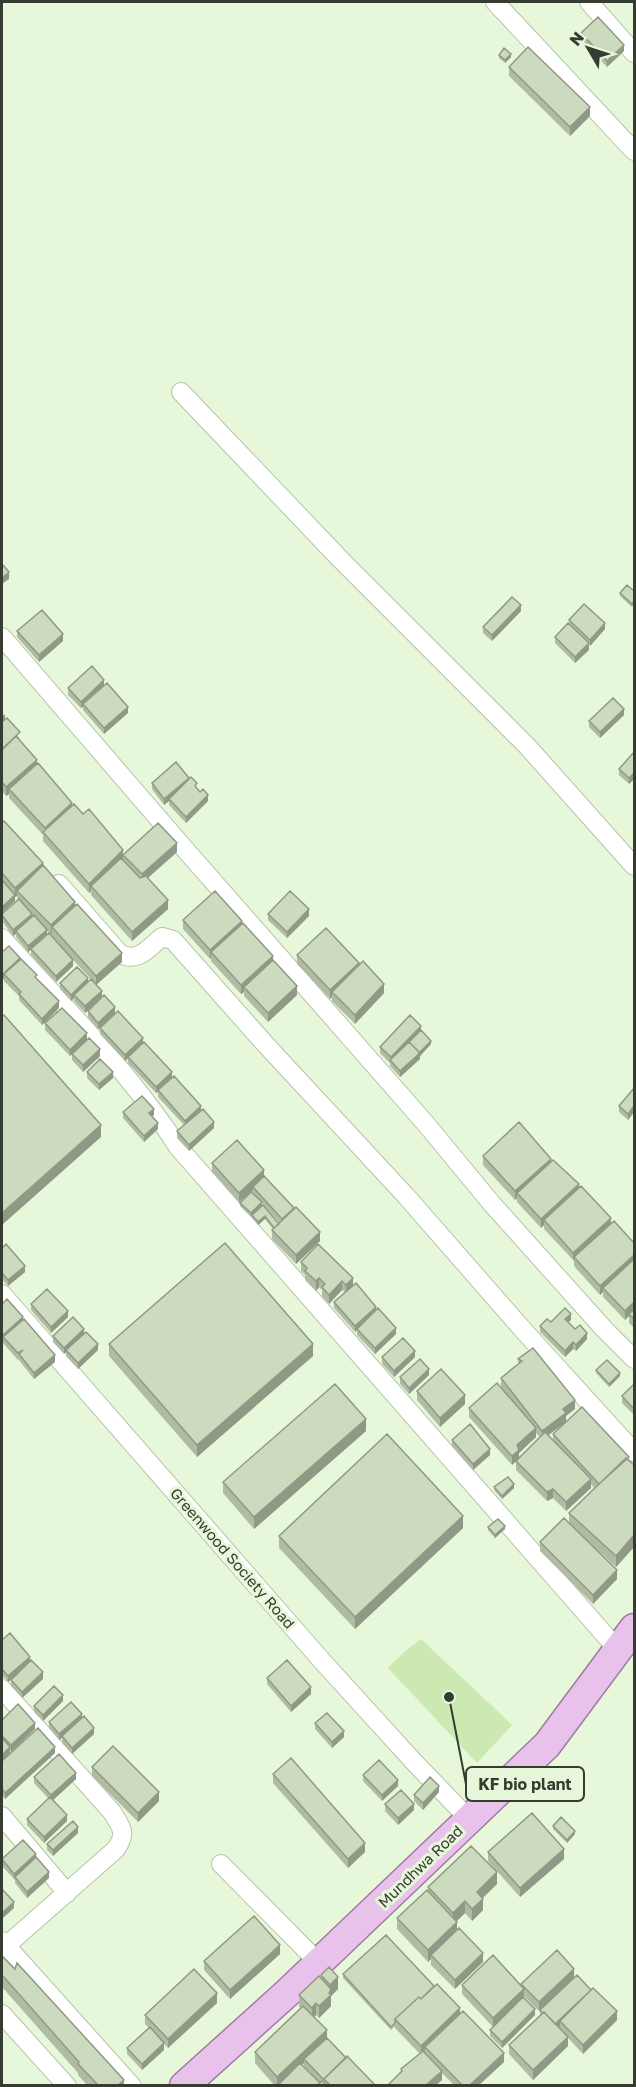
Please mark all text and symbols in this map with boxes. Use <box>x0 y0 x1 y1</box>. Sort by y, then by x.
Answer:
north arrow <box>558 18 618 78</box>
text: N <box>565 28 588 50</box>
street label: Greenwood Society Road <box>167 1484 299 1632</box>
callout: KF bio plant <box>466 1767 584 1801</box>
text: KF bio plant <box>478 1774 572 1794</box>
street label: Mundhwa Road <box>374 1821 466 1911</box>

